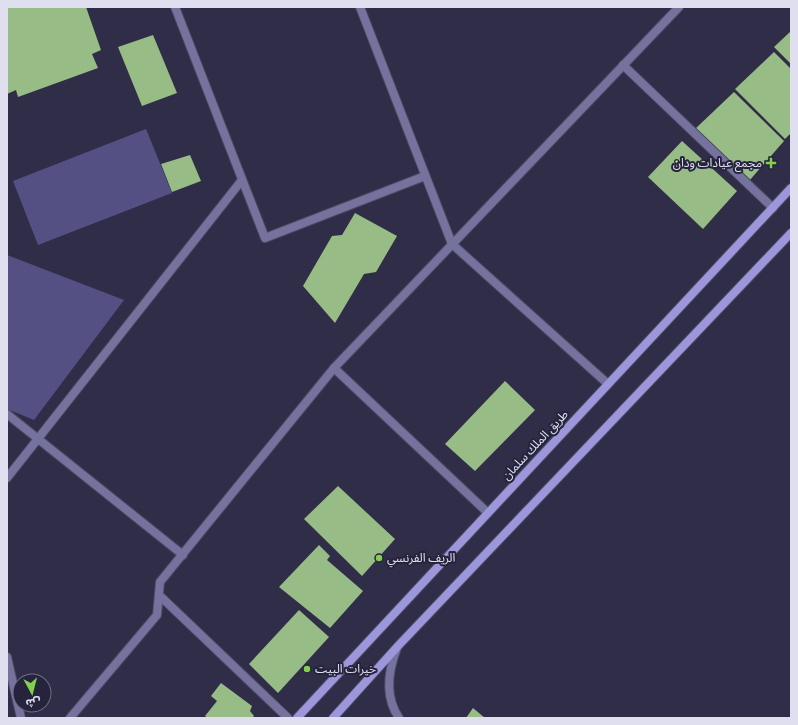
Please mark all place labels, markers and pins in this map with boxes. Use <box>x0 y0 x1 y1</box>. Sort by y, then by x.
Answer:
place label: مجمع عيادات ودان <box>673 153 762 172</box>
marker: مجمع عيادات ودان <box>765 157 777 169</box>
place label: الريف الفرنسي <box>387 548 455 568</box>
marker: الريف الفرنسي <box>374 553 384 563</box>
place label: خيرات البيت <box>315 659 376 678</box>
marker: خيرات البيت <box>302 664 312 674</box>

